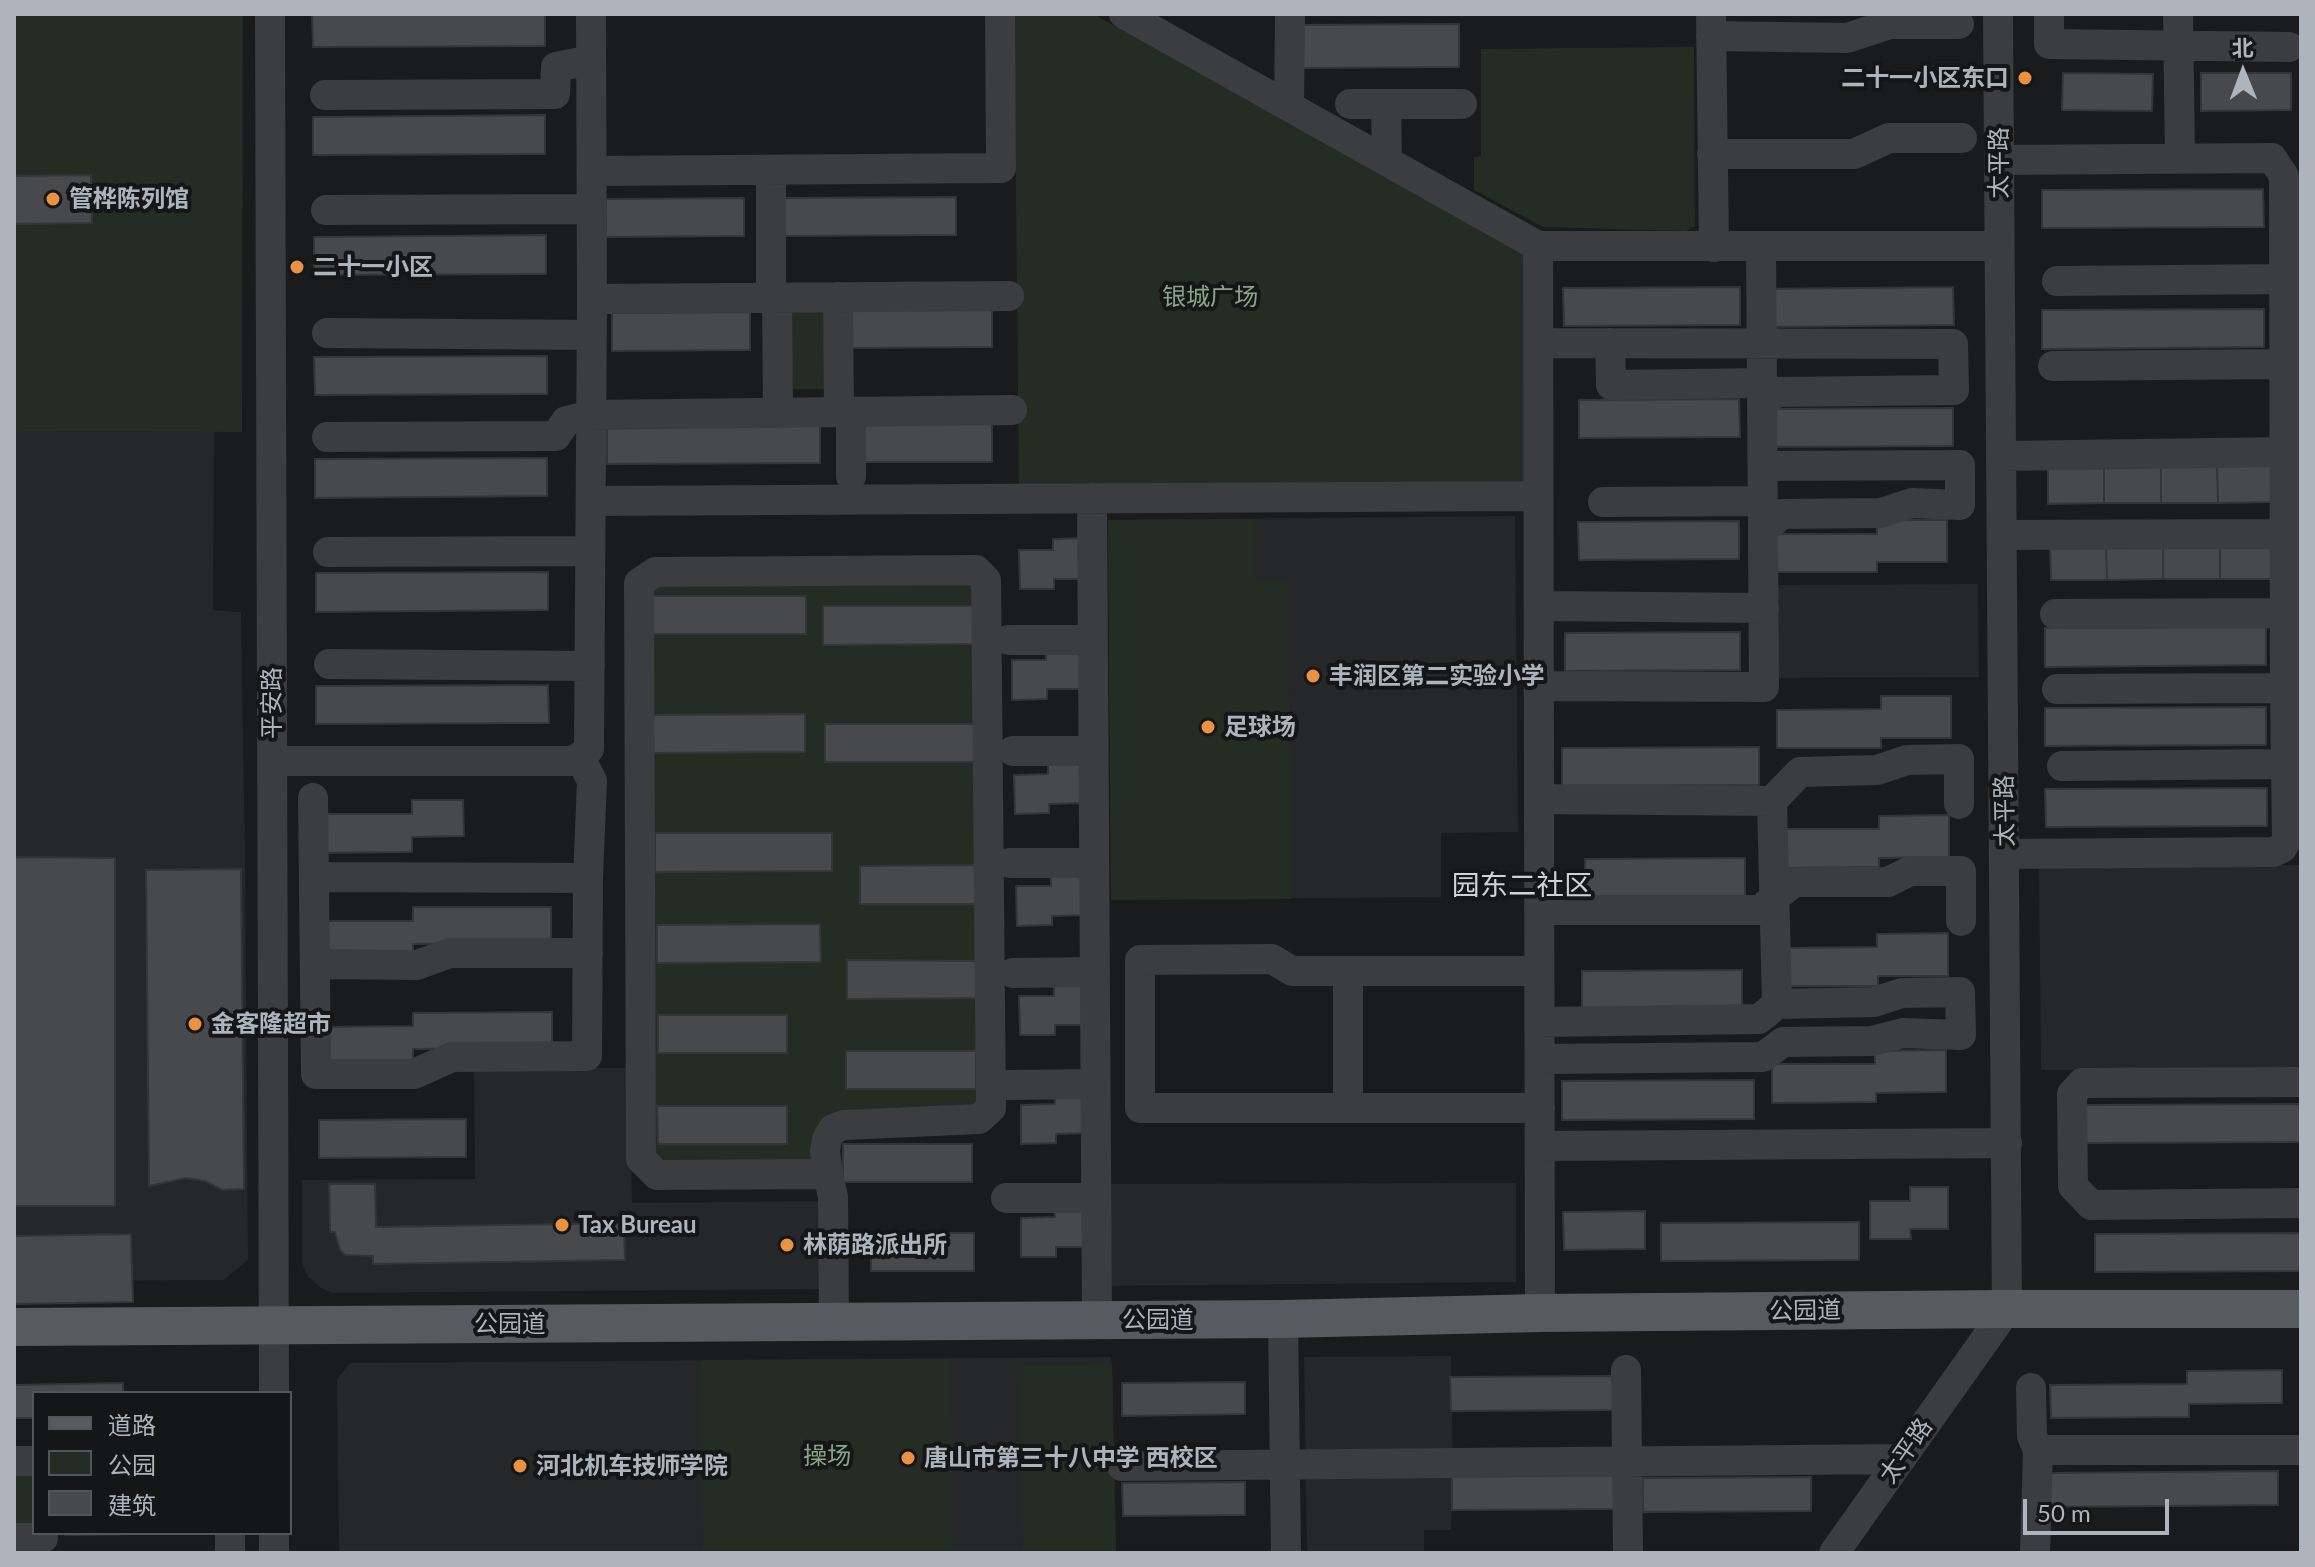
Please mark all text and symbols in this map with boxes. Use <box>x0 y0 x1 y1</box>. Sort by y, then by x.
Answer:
north arrow <box>2203 32 2283 112</box>
text: 北 <box>2231 34 2254 61</box>
place label: 二十一小区东口 <box>1841 64 2009 92</box>
marker: 二十一小区东口 <box>2016 69 2034 87</box>
street label: 太平路 <box>1985 127 2013 199</box>
place label: 管桦陈列馆 <box>69 185 189 213</box>
marker: 管桦陈列馆 <box>44 190 62 208</box>
place label: 二十一小区 <box>313 253 433 281</box>
marker: 二十一小区 <box>288 258 306 276</box>
park label: 银城广场 <box>1162 283 1258 311</box>
place label: 丰润区第二实验小学 <box>1329 662 1545 690</box>
street label: 平安路 <box>258 667 286 739</box>
marker: 丰润区第二实验小学 <box>1304 667 1322 685</box>
place label: 足球场 <box>1224 713 1296 741</box>
marker: 足球场 <box>1199 718 1217 736</box>
street label: 太平路 <box>1990 775 2020 847</box>
district label: 园东二社区 <box>1452 869 1592 903</box>
place label: 金客隆超市 <box>211 1010 331 1038</box>
marker: 金客隆超市 <box>186 1015 204 1033</box>
place label: Tax Bureau <box>578 1211 697 1239</box>
marker: Tax Bureau <box>553 1216 571 1234</box>
place label: 林荫路派出所 <box>803 1231 947 1259</box>
marker: 林荫路派出所 <box>778 1236 796 1254</box>
street label: 公园道 <box>1769 1296 1841 1326</box>
street label: 公园道 <box>1122 1306 1194 1334</box>
street label: 公园道 <box>474 1310 546 1338</box>
legend <box>32 1391 292 1535</box>
text: 道路 <box>108 1410 156 1439</box>
street label: 太平路 <box>1874 1413 1938 1489</box>
park label: 操场 <box>803 1442 851 1470</box>
place label: 唐山市第三十八中学 西校区 <box>924 1444 1218 1472</box>
marker: 唐山市第三十八中学 西校区 <box>899 1449 917 1467</box>
text: 公园 <box>108 1450 156 1479</box>
place label: 河北机车技师学院 <box>536 1452 728 1480</box>
marker: 河北机车技师学院 <box>511 1457 529 1475</box>
scale bar <box>2027 1483 2173 1533</box>
text: 建筑 <box>108 1490 156 1519</box>
text: 50 m <box>2037 1498 2091 1527</box>

